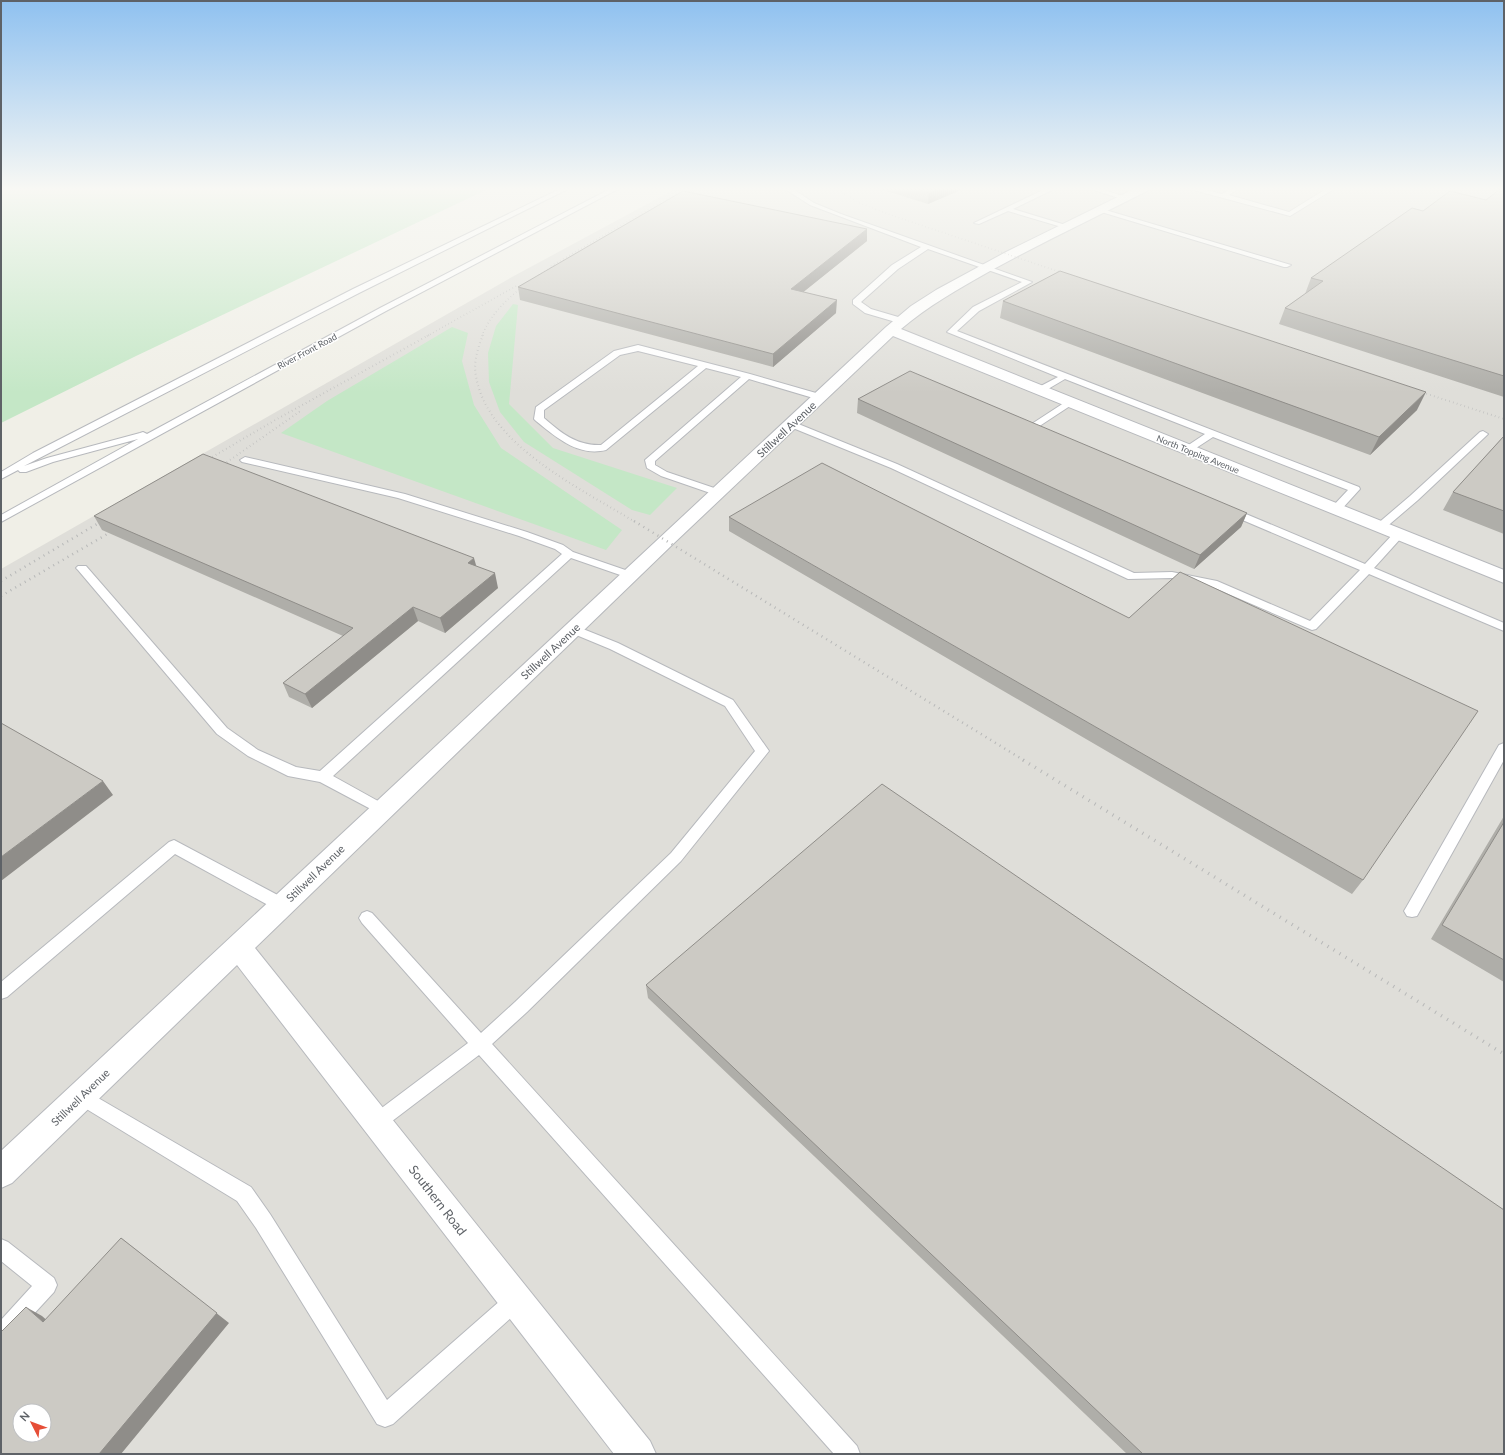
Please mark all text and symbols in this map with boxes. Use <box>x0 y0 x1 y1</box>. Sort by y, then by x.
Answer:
street label: River Front Road <box>275 331 339 371</box>
street label: Stillwell Avenue <box>754 398 818 460</box>
street label: North Topping Avenue <box>1155 432 1241 476</box>
street label: Stillwell Avenue <box>518 620 582 682</box>
street label: Stillwell Avenue <box>283 842 347 904</box>
street label: Stillwell Avenue <box>48 1066 112 1128</box>
street label: Southern Road <box>406 1162 470 1238</box>
north arrow <box>12 1403 52 1443</box>
text: N <box>17 1408 32 1423</box>

